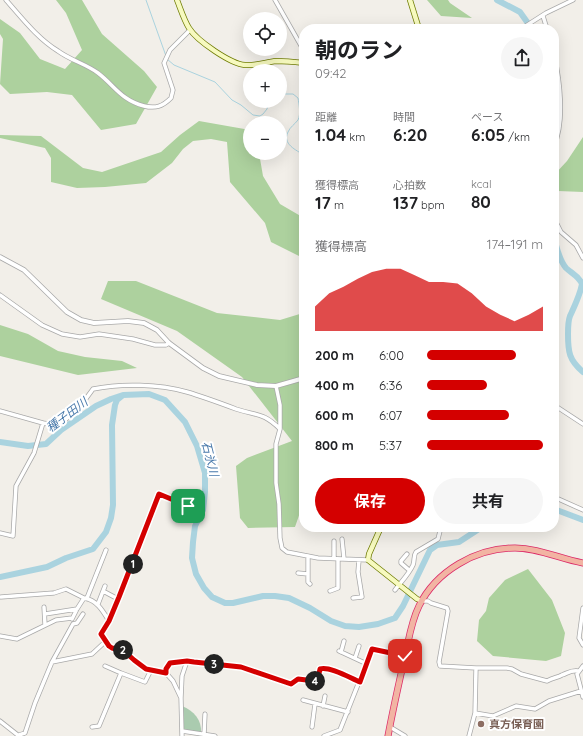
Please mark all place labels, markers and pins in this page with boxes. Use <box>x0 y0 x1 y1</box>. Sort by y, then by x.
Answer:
pin <box>171 489 205 523</box>
pin: 1 <box>123 554 143 574</box>
pin <box>388 639 422 673</box>
pin: 2 <box>113 640 133 660</box>
pin: 3 <box>204 654 224 674</box>
pin: 4 <box>305 671 325 691</box>
place label: 真方保育園 <box>489 717 544 731</box>
marker: 真方保育園 <box>476 719 486 729</box>

